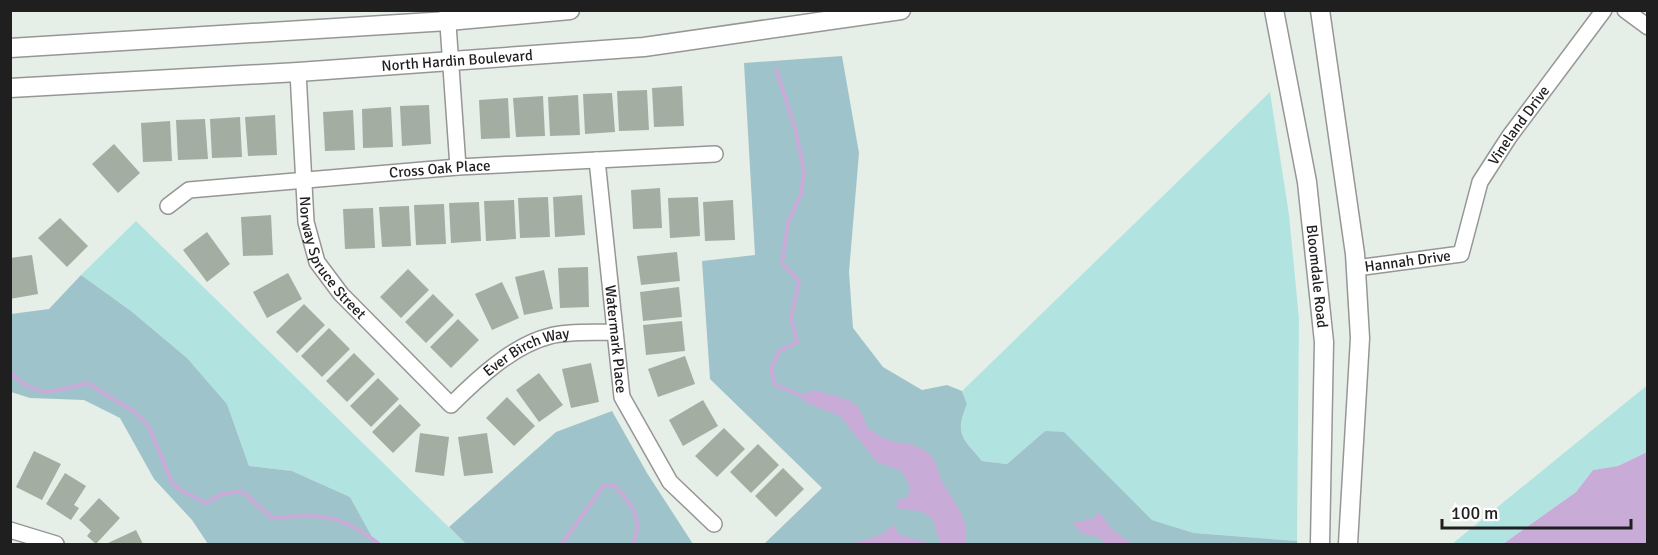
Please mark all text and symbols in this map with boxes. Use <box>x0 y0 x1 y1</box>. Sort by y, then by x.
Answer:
street label: North Hardin Boulevard <box>381 46 533 75</box>
street label: Vineland Drive <box>1484 82 1553 169</box>
street label: Cross Oak Place <box>388 156 491 182</box>
street label: Norway Spruce Street <box>296 196 370 323</box>
street label: Bloomdale Road <box>1303 224 1331 329</box>
street label: Hannah Drive <box>1363 246 1452 276</box>
street label: Watermark Place <box>601 284 631 394</box>
street label: Ever Birch Way <box>479 324 570 380</box>
scale bar <box>1442 492 1631 530</box>
text: 100 m <box>1451 502 1498 524</box>

